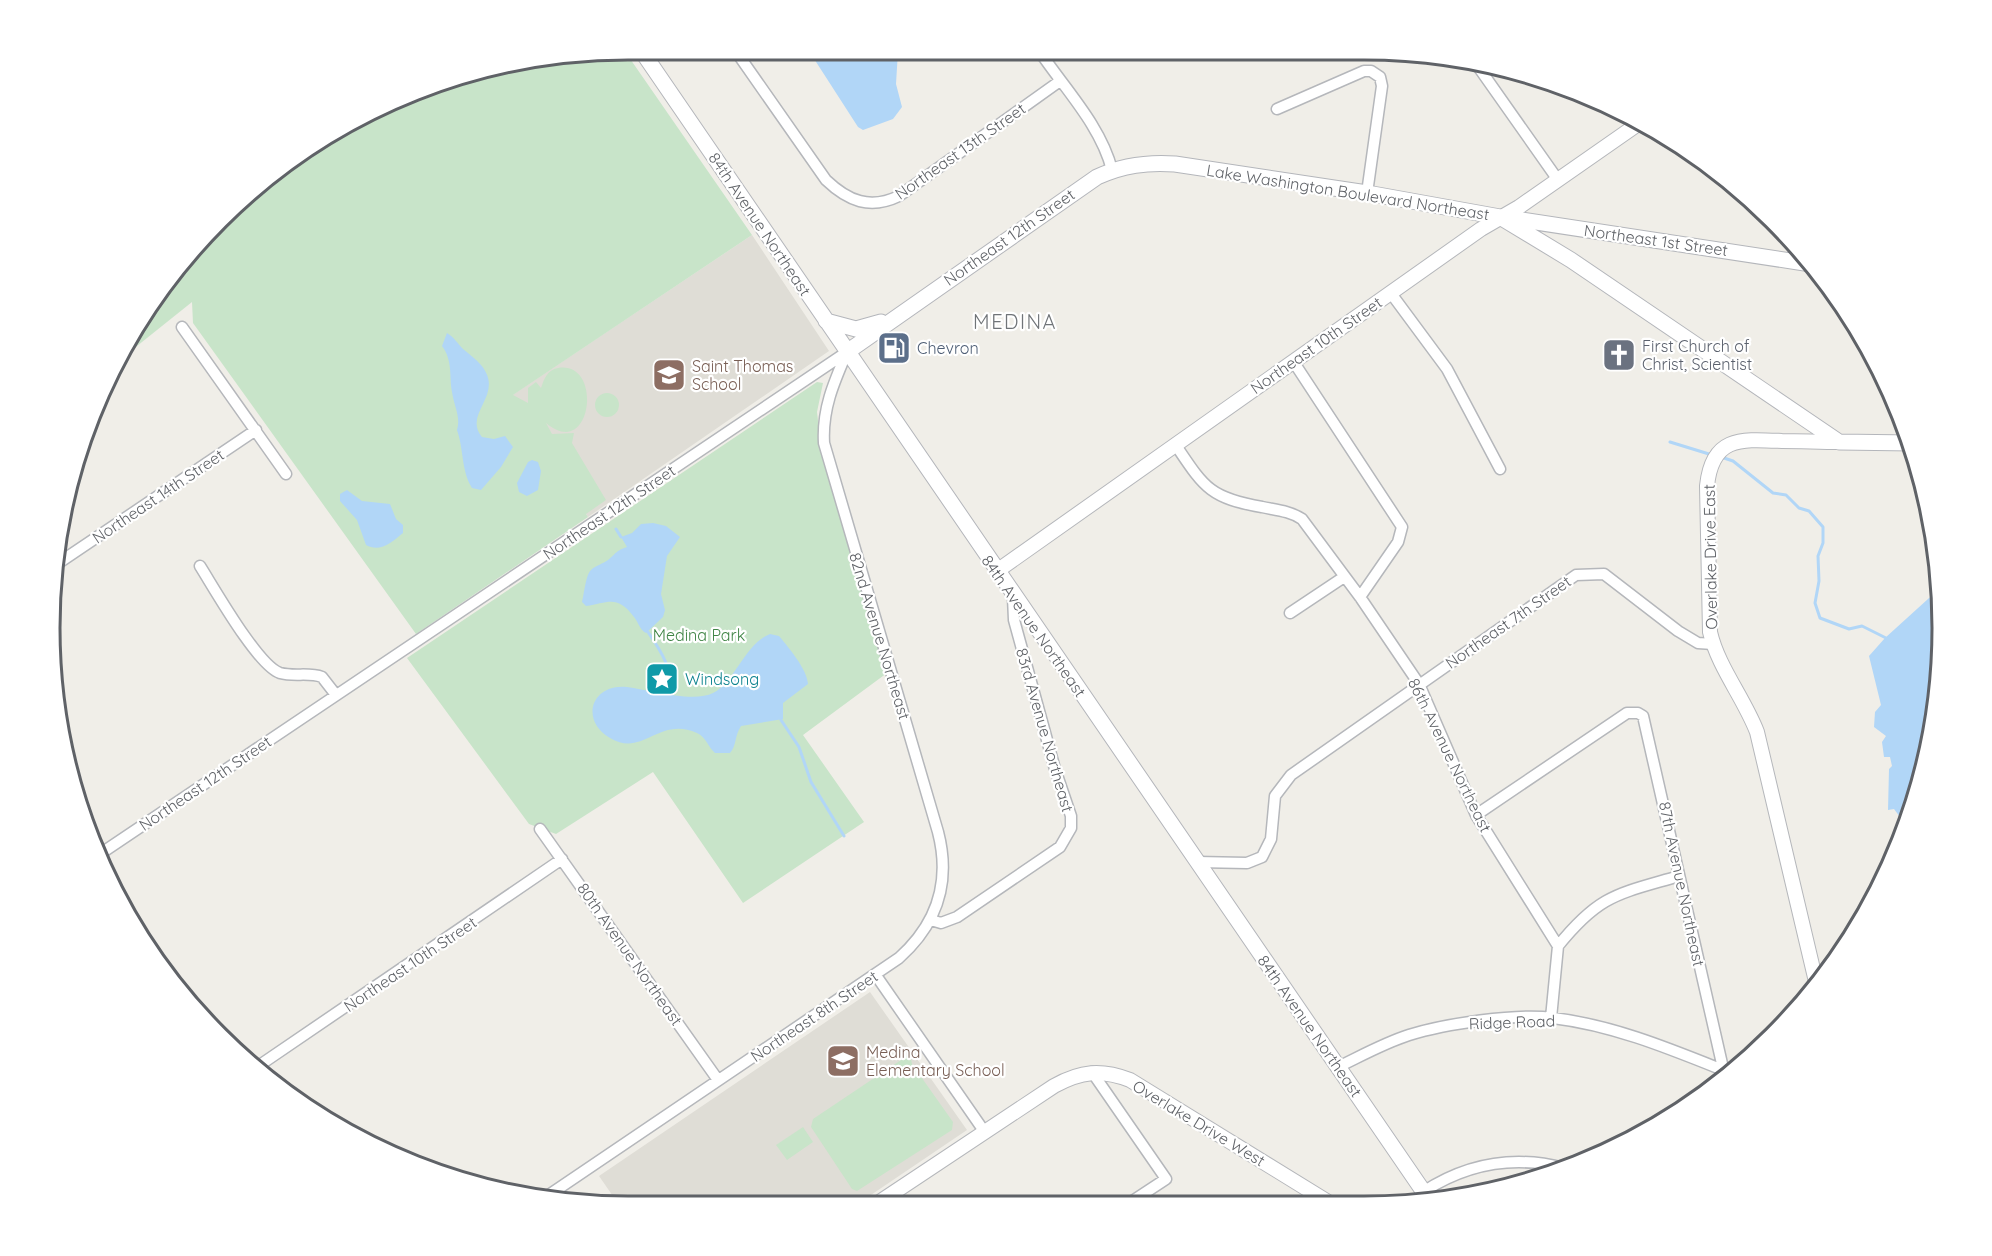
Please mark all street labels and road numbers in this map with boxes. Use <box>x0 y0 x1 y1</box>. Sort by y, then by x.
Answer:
street label: Northeast 13th Street <box>891 98 1029 204</box>
street label: 84th Avenue Northeast <box>705 148 815 300</box>
street label: Lake Washington Boulevard Northeast <box>1205 160 1491 224</box>
street label: Northeast 12th Street <box>940 184 1078 290</box>
street label: Northeast 1st Street <box>1583 220 1729 260</box>
street label: Northeast 10th Street <box>1246 292 1386 398</box>
street label: Northeast 14th Street <box>88 444 228 548</box>
street label: Northeast 12th Street <box>539 460 679 564</box>
street label: Overlake Drive East <box>1699 484 1721 630</box>
street label: 82nd Avenue Northeast <box>845 550 915 722</box>
street label: 84th Avenue Northeast <box>977 551 1091 701</box>
street label: Northeast 7th Street <box>1441 571 1575 673</box>
street label: 83rd Avenue Northeast <box>1012 646 1078 814</box>
street label: 86th Avenue Northeast <box>1404 675 1496 835</box>
street label: Northeast 12th Street <box>135 731 275 835</box>
street label: 87th Avenue Northeast <box>1655 800 1709 968</box>
street label: 80th Avenue Northeast <box>573 879 687 1029</box>
street label: Northeast 10th Street <box>340 912 480 1016</box>
street label: 84th Avenue Northeast <box>1253 951 1367 1101</box>
street label: Northeast 8th Street <box>747 966 881 1066</box>
street label: Ridge Road <box>1468 1010 1556 1034</box>
street label: Overlake Drive West <box>1129 1076 1269 1170</box>

